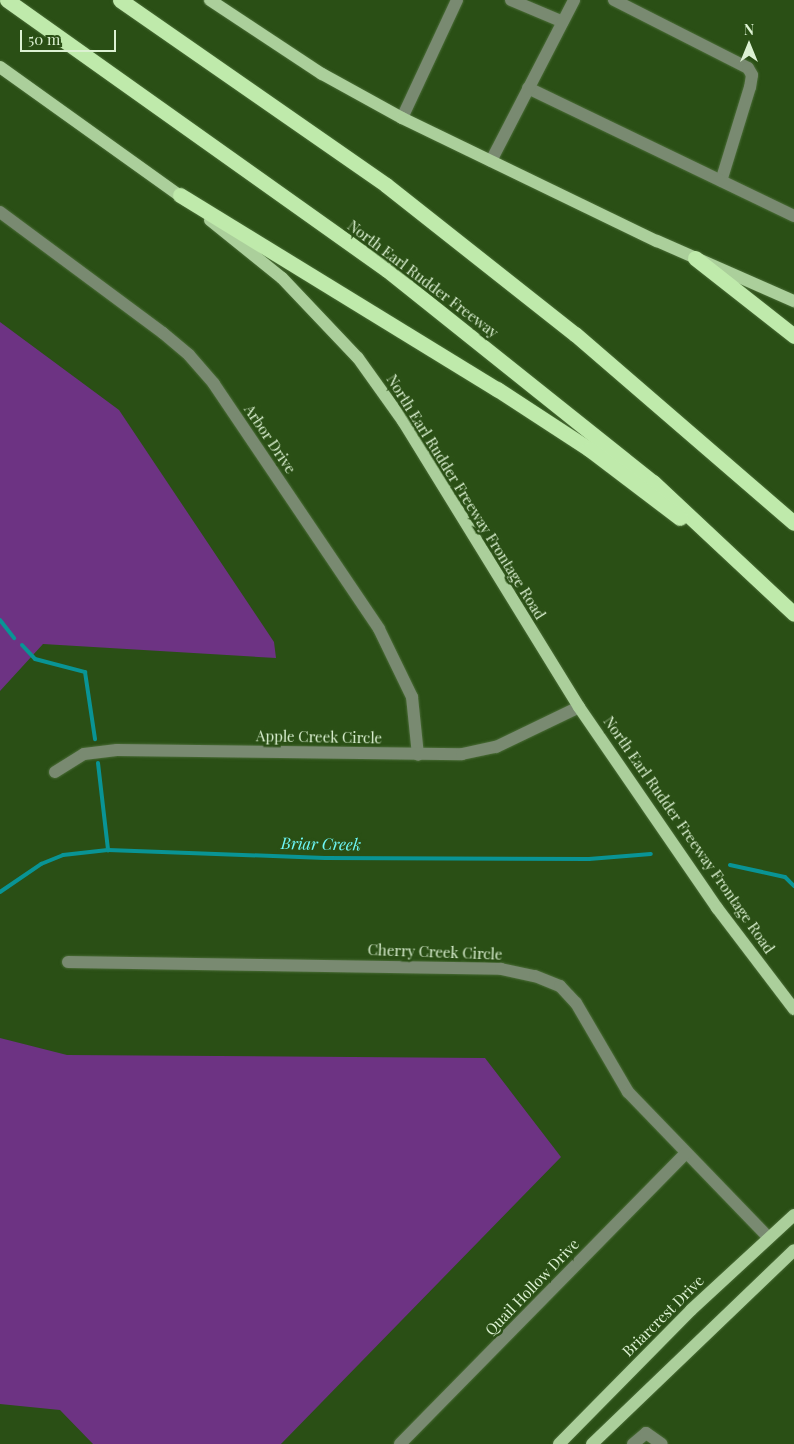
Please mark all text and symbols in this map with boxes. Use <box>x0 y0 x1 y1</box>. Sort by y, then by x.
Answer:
scale bar <box>22 20 119 52</box>
north arrow <box>724 20 774 70</box>
text: N <box>744 20 754 39</box>
text: 50 m <box>28 29 60 49</box>
street label: North Earl Rudder Freeway <box>344 216 502 342</box>
street label: North Earl Rudder Freeway Frontage Road <box>383 371 549 623</box>
street label: Arbor Drive <box>240 401 300 477</box>
street label: North Earl Rudder Freeway Frontage Road <box>600 713 778 957</box>
street label: Apple Creek Circle <box>256 727 382 747</box>
water label: Briar Creek <box>281 834 361 854</box>
street label: Cherry Creek Circle <box>367 941 503 963</box>
street label: Quail Hollow Drive <box>481 1235 583 1339</box>
street label: Briarcrest Drive <box>618 1271 708 1361</box>

